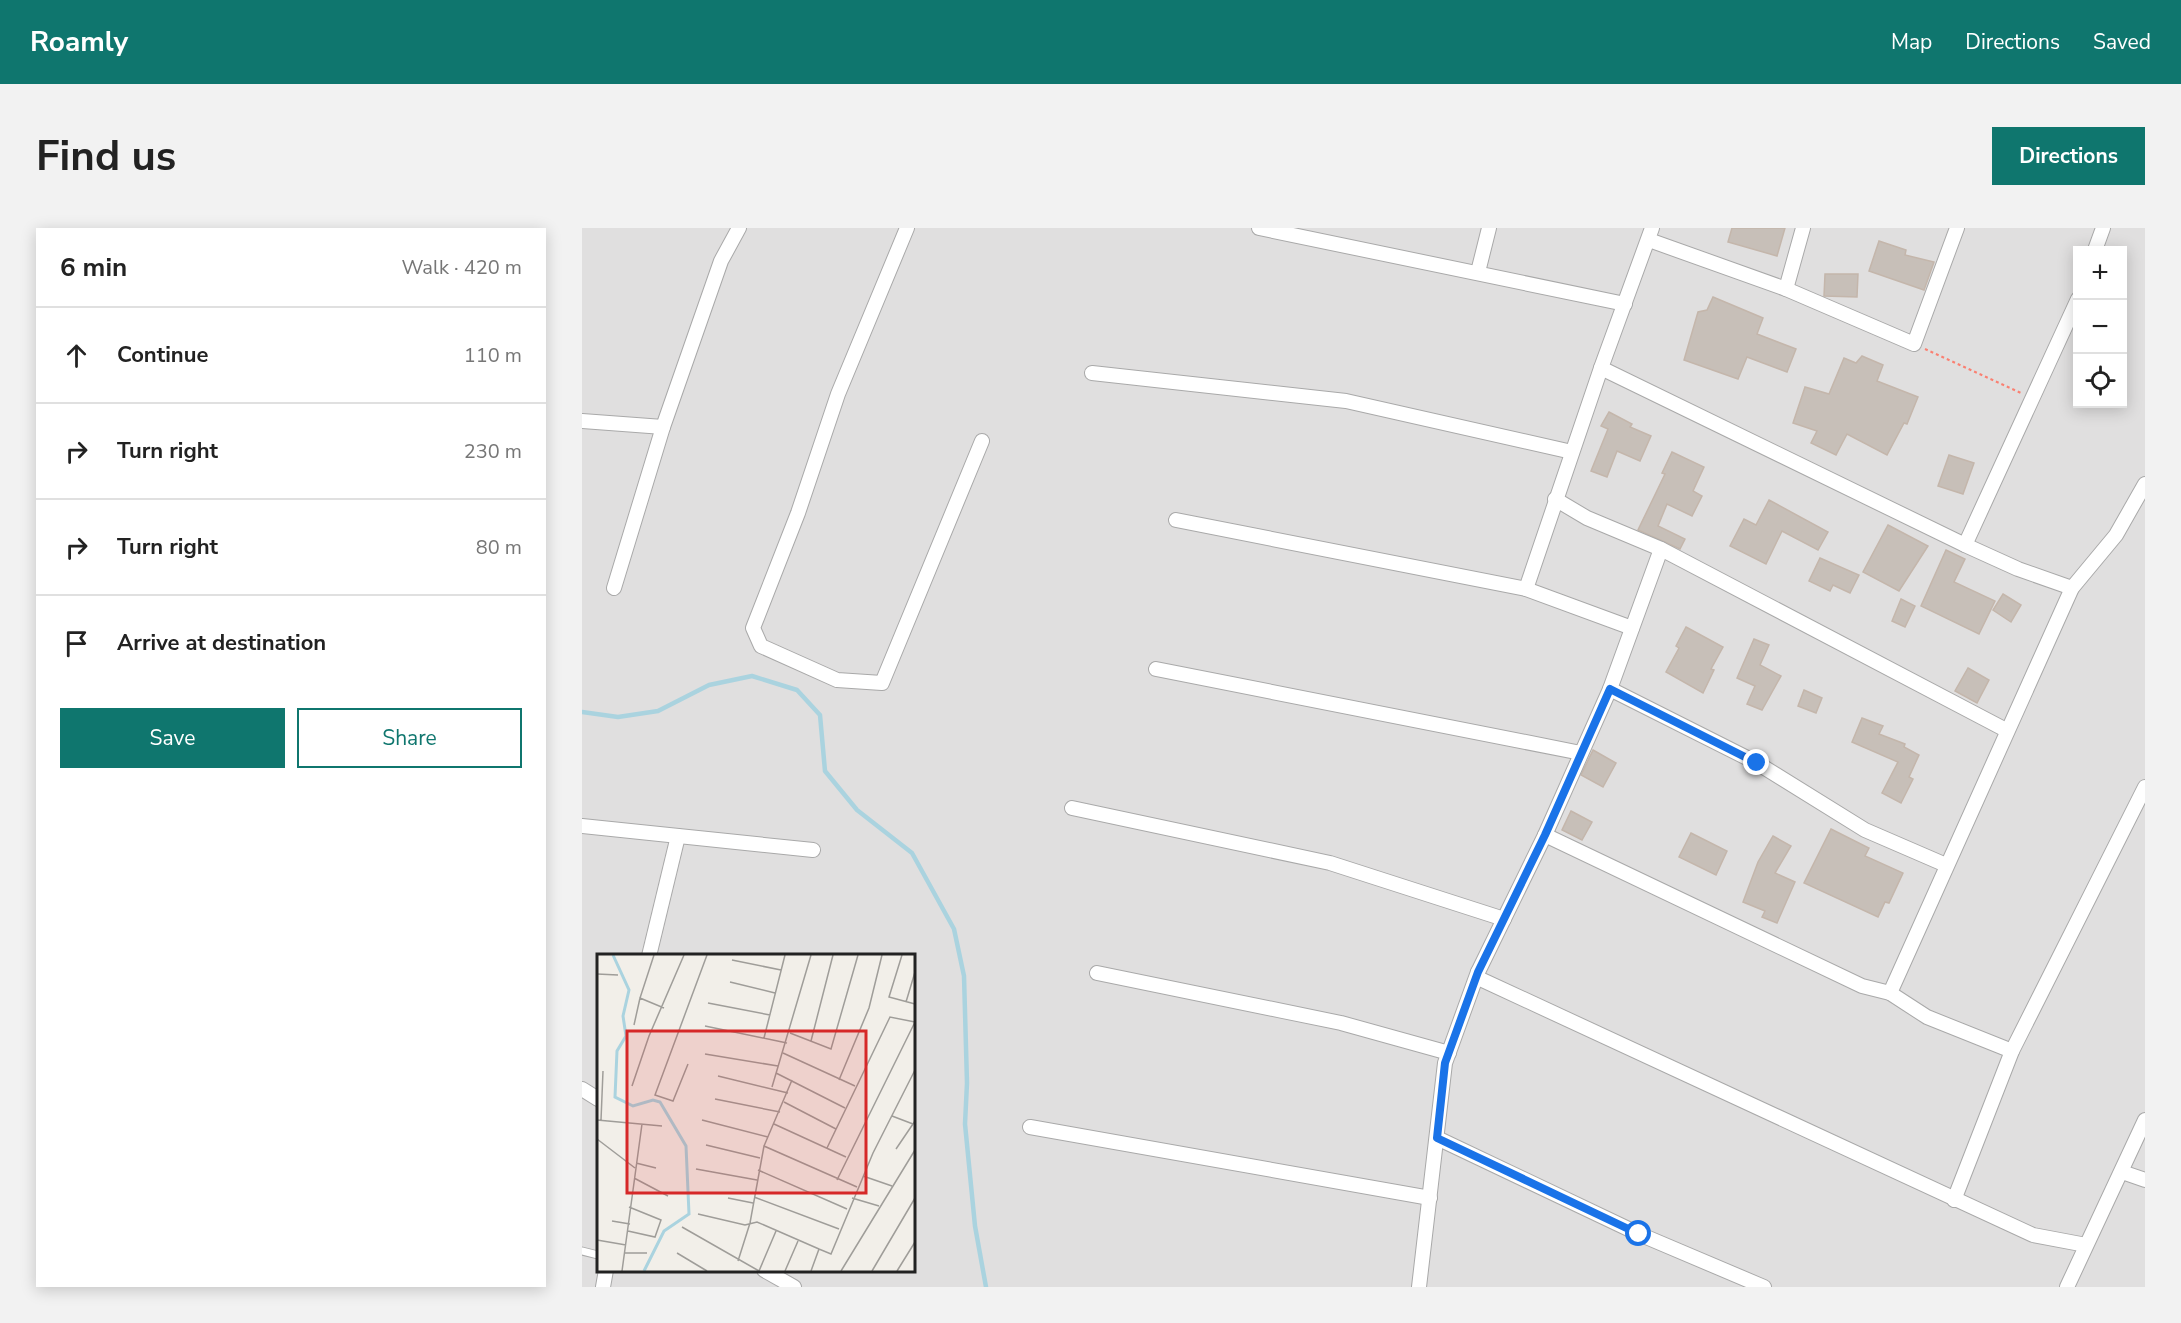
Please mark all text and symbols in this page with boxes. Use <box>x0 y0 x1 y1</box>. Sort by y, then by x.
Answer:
text: Roamly <box>30 23 128 61</box>
text: Map <box>1891 28 1932 56</box>
text: Directions <box>1965 28 2060 56</box>
text: Saved <box>2093 28 2151 56</box>
button: Directions <box>1992 127 2145 185</box>
text: Find us <box>36 128 176 185</box>
map controls <box>2073 246 2127 408</box>
button: + <box>2073 246 2127 300</box>
text: 6 min <box>60 250 127 285</box>
text: Walk · 420 m <box>402 254 522 281</box>
button: − <box>2073 300 2127 354</box>
icon: ahead <box>60 339 93 372</box>
text: Continue <box>117 340 208 370</box>
text: 110 m <box>464 342 522 369</box>
button: locate <box>2073 354 2127 408</box>
icon: right <box>60 435 93 468</box>
text: Turn right <box>117 436 218 466</box>
text: 230 m <box>464 438 522 465</box>
icon: right <box>60 531 93 564</box>
text: Turn right <box>117 532 218 562</box>
text: 80 m <box>476 534 522 561</box>
icon: arrive <box>60 627 93 660</box>
text: Arrive at destination <box>117 628 326 658</box>
button: Save <box>60 708 285 768</box>
button: Share <box>297 708 522 768</box>
route end <box>1743 749 1769 775</box>
inset map <box>597 954 915 1272</box>
route start <box>1625 1220 1651 1246</box>

